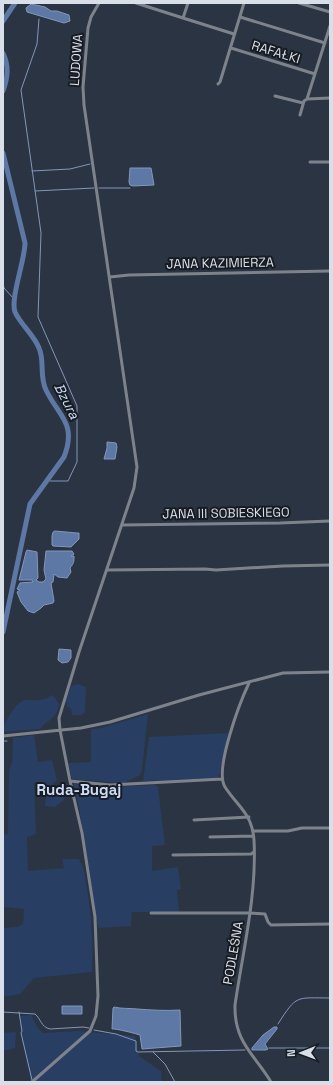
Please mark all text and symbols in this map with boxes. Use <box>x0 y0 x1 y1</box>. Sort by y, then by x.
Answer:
street label: LUDOWA <box>66 33 86 87</box>
street label: RAFAŁKI <box>250 37 302 67</box>
street label: JANA KAZIMIERZA <box>166 254 274 272</box>
water label: Bzura <box>50 380 84 423</box>
street label: JANA III SOBIESKIEGO <box>162 503 290 523</box>
district label: Ruda-Bugaj <box>37 780 121 799</box>
street label: PODLEŚNA <box>219 920 247 986</box>
north arrow <box>281 1033 321 1073</box>
text: N <box>284 1049 298 1057</box>

